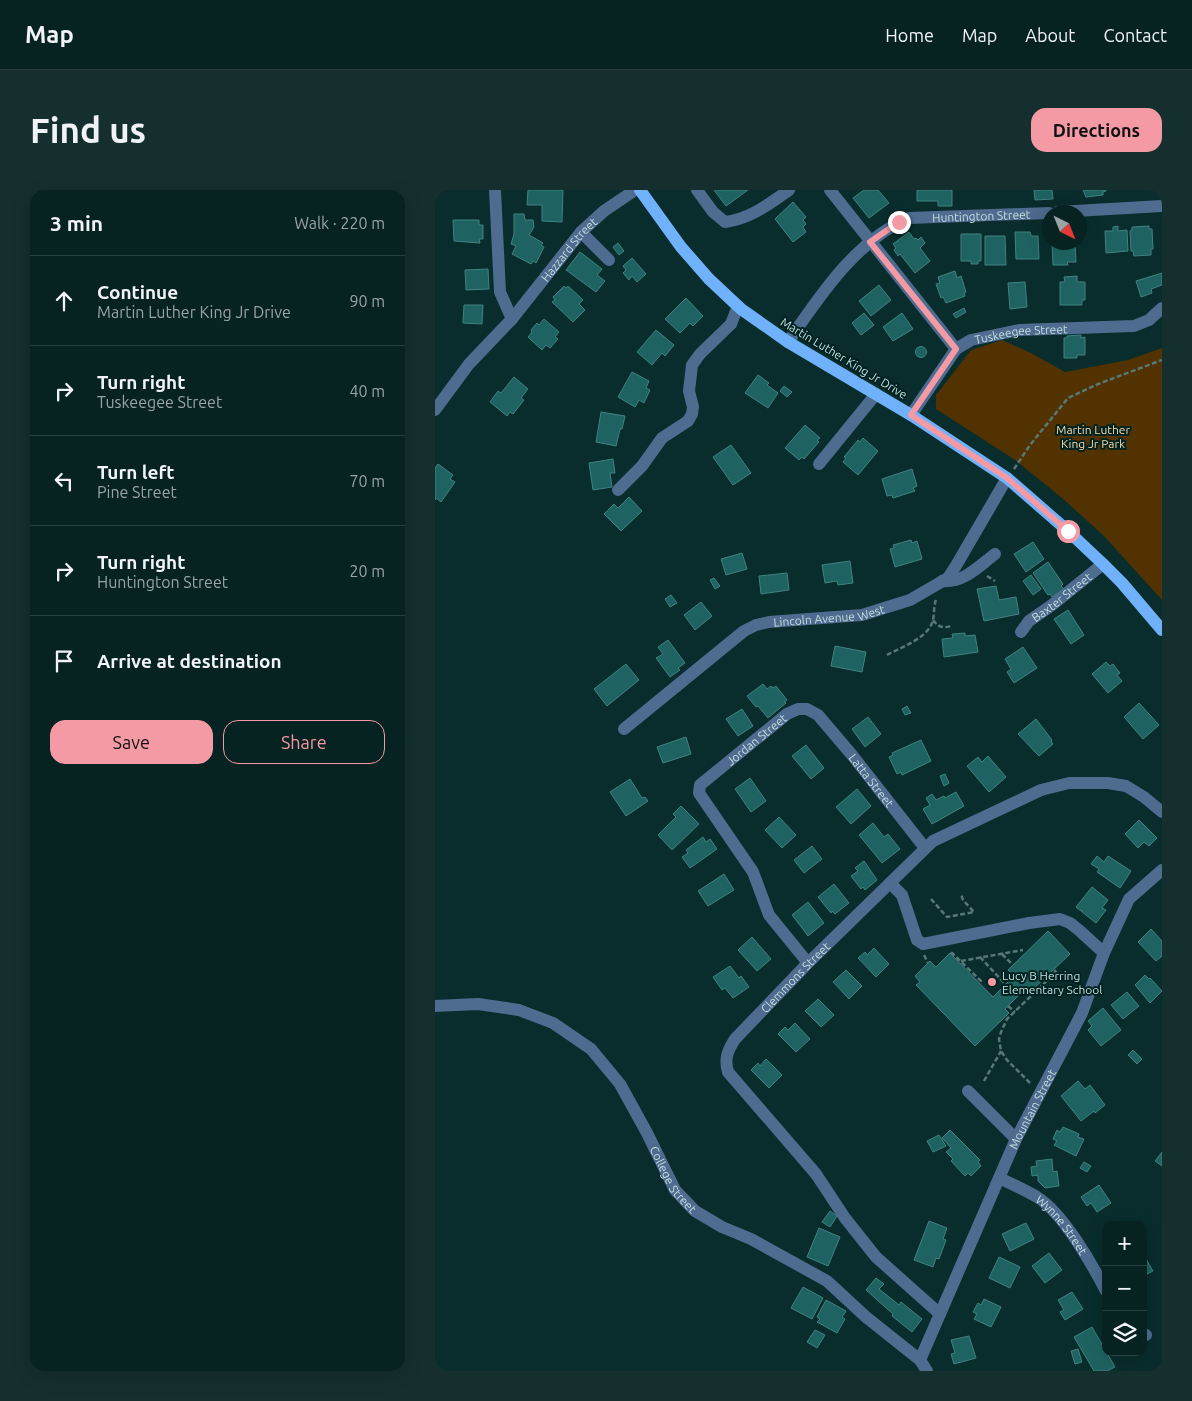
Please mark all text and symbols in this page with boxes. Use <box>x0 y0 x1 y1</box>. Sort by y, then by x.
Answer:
text: Map <box>25 21 74 48</box>
text: Home <box>885 25 934 45</box>
text: Map <box>962 25 997 45</box>
text: About <box>1025 25 1075 45</box>
text: Contact <box>1103 25 1167 45</box>
button: Directions <box>1031 108 1162 152</box>
text: Find us <box>30 110 146 150</box>
north arrow <box>1042 205 1087 250</box>
street label: Huntington Street <box>932 207 1031 224</box>
text: 3 min <box>50 211 103 235</box>
route end <box>888 211 911 234</box>
text: Walk · 220 m <box>294 214 385 232</box>
street label: Hazzard Street <box>538 214 599 284</box>
text: Continue <box>97 281 178 303</box>
icon: ahead <box>50 287 78 315</box>
text: 90 m <box>349 292 385 310</box>
text: Martin Luther King Jr Drive <box>97 303 291 321</box>
street label: Martin Luther King Jr Drive <box>778 315 910 401</box>
street label: Tuskeegee Street <box>973 322 1068 346</box>
text: Turn right <box>97 371 185 393</box>
icon: right <box>50 377 78 405</box>
text: 40 m <box>349 382 385 400</box>
text: Tuskeegee Street <box>97 393 222 411</box>
park label: Martin Luther King Jr Park <box>1056 423 1130 450</box>
text: Turn left <box>97 461 175 483</box>
icon: left <box>50 467 78 495</box>
text: 70 m <box>349 472 385 490</box>
text: Pine Street <box>97 483 177 501</box>
route start <box>1057 520 1080 543</box>
text: Turn right <box>97 551 185 573</box>
icon: right <box>50 557 78 585</box>
text: 20 m <box>349 562 385 580</box>
street label: Baxter Street <box>1029 569 1094 624</box>
text: Huntington Street <box>97 573 228 591</box>
street label: Lincoln Avenue West <box>773 602 886 628</box>
icon: arrive <box>50 647 78 675</box>
text: Arrive at destination <box>97 650 282 672</box>
street label: Jordan Street <box>723 711 789 768</box>
button: Save <box>50 720 213 764</box>
button: Share <box>223 720 385 764</box>
street label: Latta Street <box>847 751 897 810</box>
street label: Clemmons Street <box>758 939 832 1015</box>
place label: Lucy B Herring Elementary School <box>1002 969 1102 996</box>
marker: Lucy B Herring Elementary School <box>986 976 998 988</box>
street label: Mountain Street <box>1006 1067 1058 1151</box>
street label: College Street <box>648 1144 700 1215</box>
street label: Wynne Street <box>1034 1192 1090 1257</box>
map controls <box>1102 1221 1147 1356</box>
button: + <box>1102 1221 1147 1266</box>
button: − <box>1102 1266 1147 1311</box>
button: layers <box>1102 1311 1147 1356</box>

